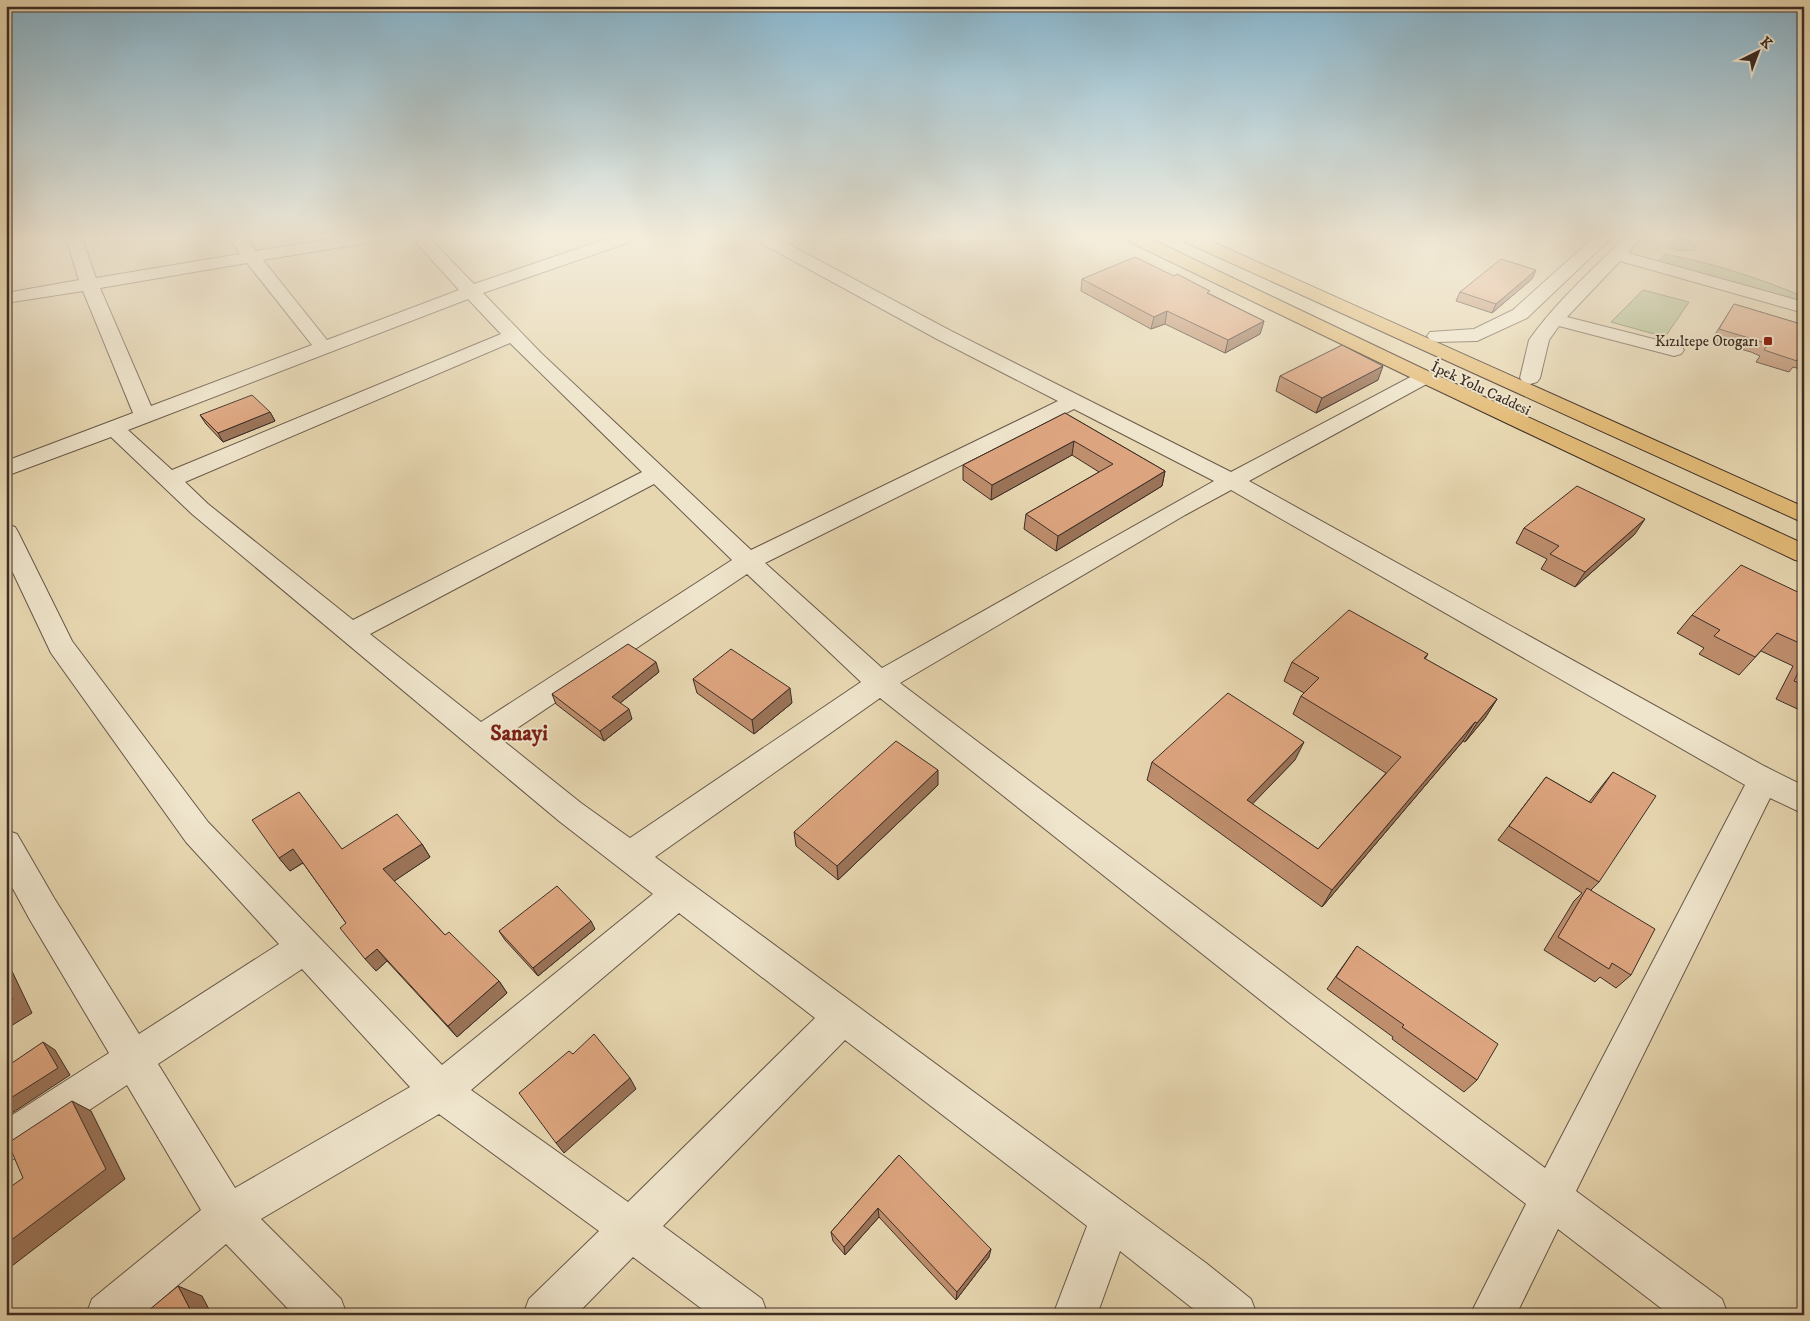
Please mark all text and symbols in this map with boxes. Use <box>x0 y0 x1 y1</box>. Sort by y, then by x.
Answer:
north arrow <box>1732 28 1782 78</box>
text: K <box>1756 33 1777 54</box>
place label: Kızıltepe Otogarı <box>1655 332 1758 351</box>
marker: Kızıltepe Otogarı <box>1762 335 1774 347</box>
street label: İpek Yolu Caddesi <box>1428 357 1534 420</box>
district label: Sanayi <box>490 720 548 747</box>

